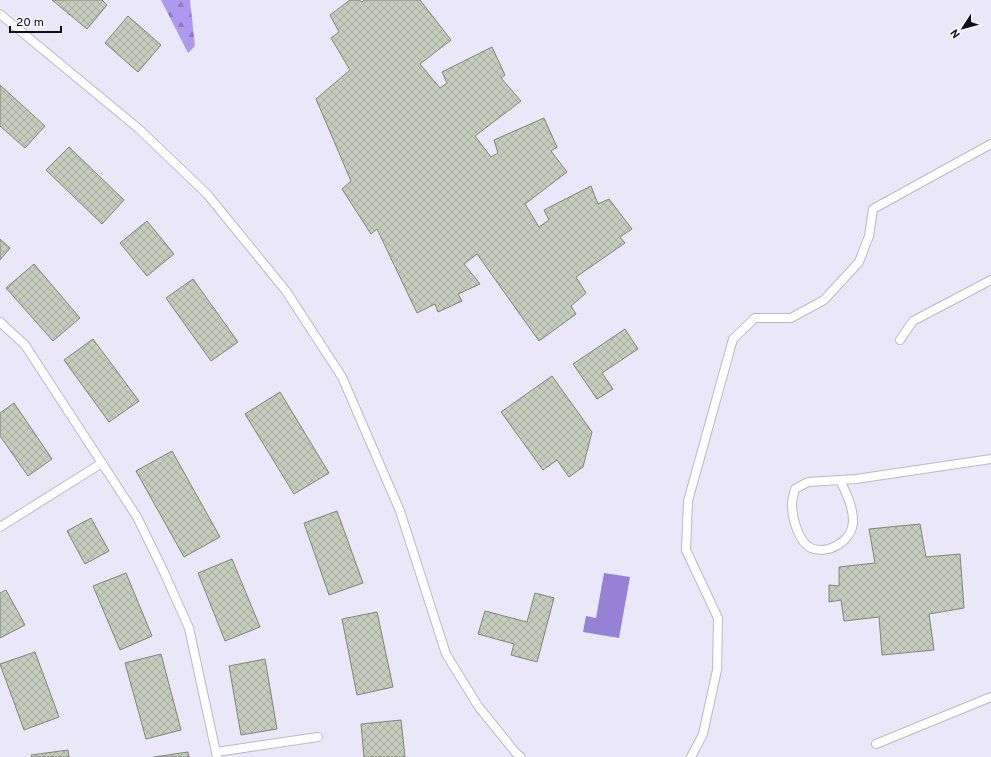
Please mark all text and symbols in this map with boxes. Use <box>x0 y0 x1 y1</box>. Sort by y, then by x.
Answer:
scale bar <box>10 8 61 34</box>
north arrow <box>943 8 983 48</box>
text: 20 m <box>16 15 44 31</box>
text: N <box>948 26 964 41</box>

